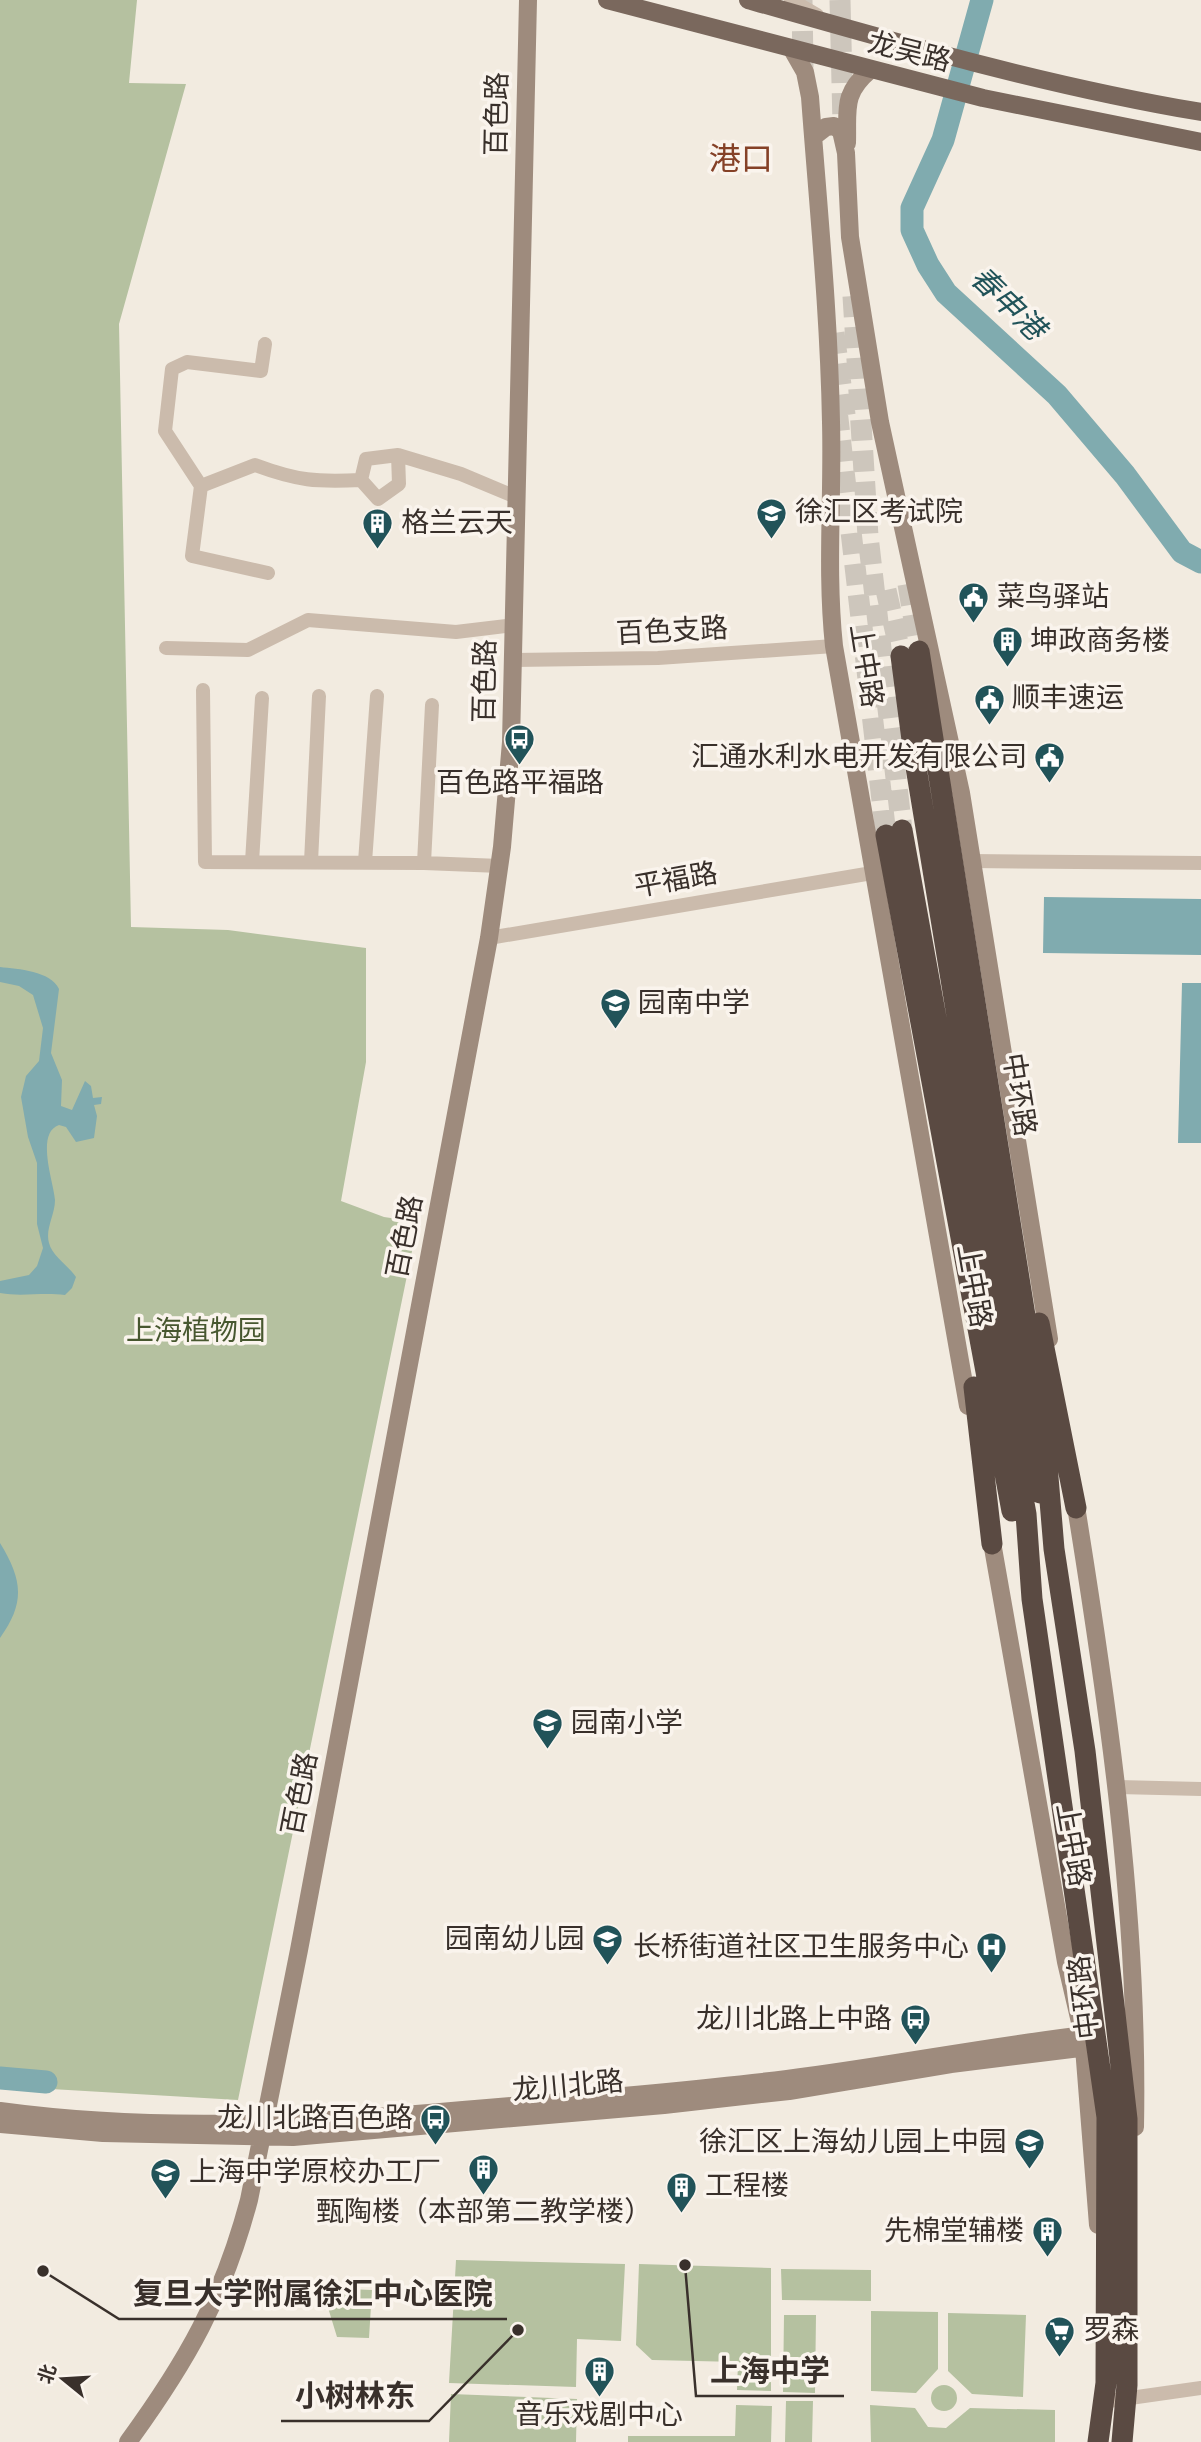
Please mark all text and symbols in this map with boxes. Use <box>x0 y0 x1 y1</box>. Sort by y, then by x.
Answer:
street label: 龙吴路 <box>865 27 954 77</box>
street label: 百色路 <box>481 72 513 156</box>
district label: 港口 <box>709 143 773 176</box>
water label: 春申港 <box>964 261 1054 349</box>
school or university icon: 徐汇区考试院 <box>755 496 789 540</box>
place label: 徐汇区考试院 <box>795 497 963 527</box>
building icon: 格兰云天 <box>361 507 395 551</box>
place label: 格兰云天 <box>401 508 513 538</box>
public building icon: 菜鸟驿站 <box>957 581 991 625</box>
place label: 菜鸟驿站 <box>997 582 1109 612</box>
street label: 百色支路 <box>615 613 729 649</box>
street label: 上中路 <box>845 622 887 710</box>
building icon: 坤政商务楼 <box>990 625 1024 669</box>
place label: 坤政商务楼 <box>1030 626 1170 656</box>
street label: 百色路 <box>469 639 501 723</box>
public building icon: 顺丰速运 <box>972 682 1006 726</box>
place label: 顺丰速运 <box>1012 683 1124 713</box>
bus stop icon: 百色路平福路 <box>503 723 537 767</box>
public building icon: 汇通水利水电开发有限公司 <box>1033 741 1067 785</box>
place label: 汇通水利水电开发有限公司 <box>691 742 1027 772</box>
place label: 百色路平福路 <box>436 768 604 798</box>
street label: 平福路 <box>632 858 720 902</box>
school or university icon: 园南中学 <box>598 987 632 1031</box>
place label: 园南中学 <box>638 988 750 1018</box>
street label: 中环路 <box>998 1051 1040 1139</box>
street label: 百色路 <box>382 1193 428 1281</box>
street label: 上中路 <box>952 1242 996 1330</box>
park label: 上海植物园 <box>126 1316 266 1346</box>
school or university icon: 园南小学 <box>531 1707 565 1751</box>
place label: 园南小学 <box>571 1708 683 1738</box>
street label: 百色路 <box>277 1750 323 1838</box>
street label: 上中路 <box>1051 1801 1095 1889</box>
school or university icon: 园南幼儿园 <box>591 1923 625 1967</box>
place label: 园南幼儿园 <box>445 1924 585 1954</box>
hospital icon: 长桥街道社区卫生服务中心 <box>975 1931 1009 1975</box>
place label: 长桥街道社区卫生服务中心 <box>633 1932 969 1962</box>
street label: 中环路 <box>1064 1954 1104 2041</box>
bus stop icon: 龙川北路上中路 <box>898 2003 932 2047</box>
place label: 龙川北路上中路 <box>696 2004 892 2034</box>
street label: 龙川北路 <box>511 2066 625 2106</box>
bus stop icon: 龙川北路百色路 <box>419 2102 453 2146</box>
place label: 龙川北路百色路 <box>217 2103 413 2133</box>
school or university icon: 徐汇区上海幼儿园上中园 <box>1013 2126 1047 2170</box>
place label: 徐汇区上海幼儿园上中园 <box>699 2127 1007 2157</box>
building icon: 甄陶楼（本部第二教学楼） <box>467 2152 501 2196</box>
school or university icon: 上海中学原校办工厂 <box>149 2156 183 2200</box>
place label: 上海中学原校办工厂 <box>189 2157 441 2187</box>
building icon: 工程楼 <box>665 2170 699 2214</box>
place label: 工程楼 <box>705 2171 789 2201</box>
place label: 甄陶楼（本部第二教学楼） <box>316 2197 652 2227</box>
building icon: 先棉堂辅楼 <box>1030 2215 1064 2259</box>
place label: 先棉堂辅楼 <box>884 2216 1024 2246</box>
callout: 复旦大学附属徐汇中心医院 <box>119 2268 507 2319</box>
text: 复旦大学附属徐汇中心医院 <box>133 2278 493 2310</box>
supermarket icon: 罗森 <box>1043 2314 1077 2358</box>
place label: 罗森 <box>1083 2315 1139 2345</box>
north arrow <box>28 2344 98 2414</box>
callout: 上海中学 <box>696 2345 844 2396</box>
building icon: 音乐戏剧中心 <box>582 2355 616 2399</box>
text: 上海中学 <box>710 2355 830 2387</box>
text: 北 <box>35 2362 60 2386</box>
callout: 小树林东 <box>281 2370 429 2421</box>
text: 小树林东 <box>295 2380 415 2412</box>
place label: 音乐戏剧中心 <box>515 2400 683 2430</box>

